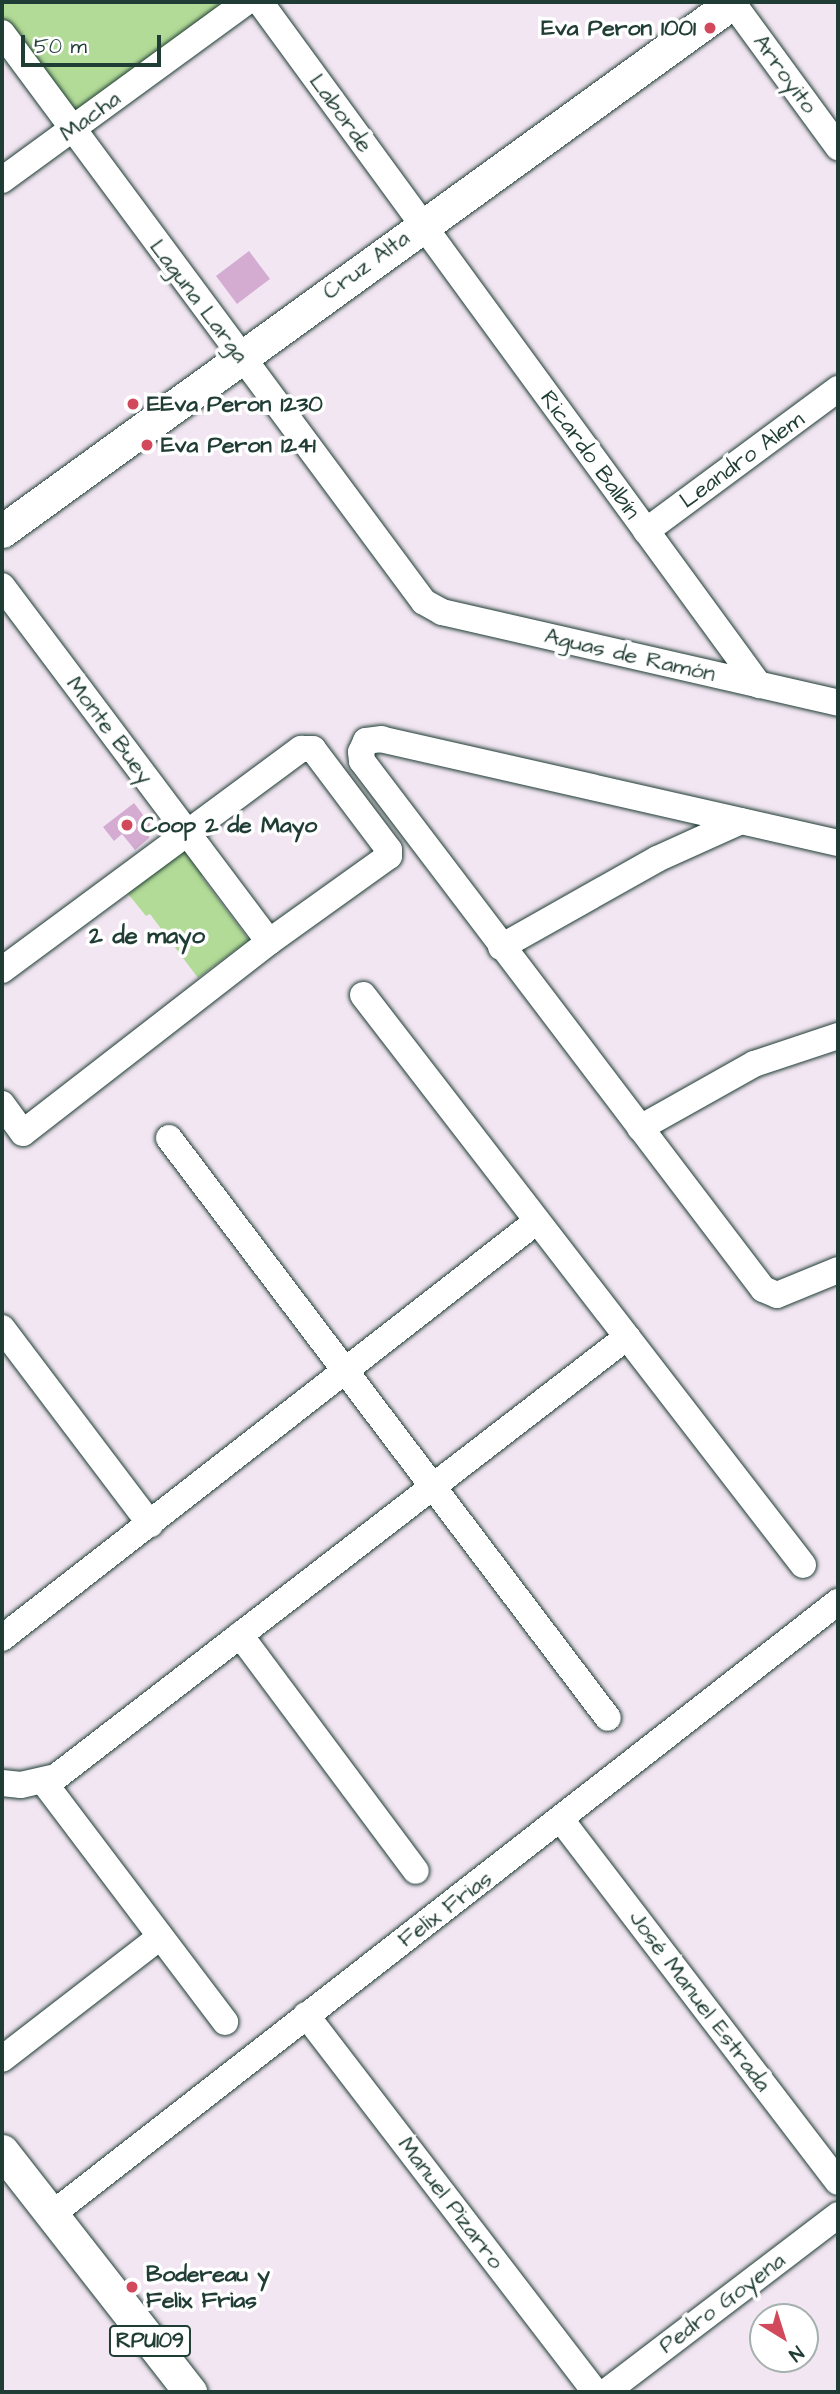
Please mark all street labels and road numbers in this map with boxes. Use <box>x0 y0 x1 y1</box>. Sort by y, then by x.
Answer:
street label: Arroyito <box>747 29 823 119</box>
street label: Laborde <box>303 68 379 158</box>
street label: Macha <box>54 85 126 147</box>
street label: Cruz Alta <box>317 224 415 306</box>
street label: Laguna Larga <box>144 234 254 368</box>
street label: Ricardo Balbín <box>534 385 646 525</box>
street label: Leandro Alem <box>674 406 810 514</box>
street label: Aguas de Ramón <box>542 622 718 688</box>
street label: Monte Buey <box>61 671 159 789</box>
street label: Felix Frias <box>392 1865 498 1953</box>
street label: José Manuel Estrada <box>623 1905 777 2097</box>
street label: Manuel Pizarro <box>392 2131 510 2275</box>
street label: Pedro Goyena <box>653 2247 791 2359</box>
road number: RPU109 <box>108 2324 192 2358</box>

